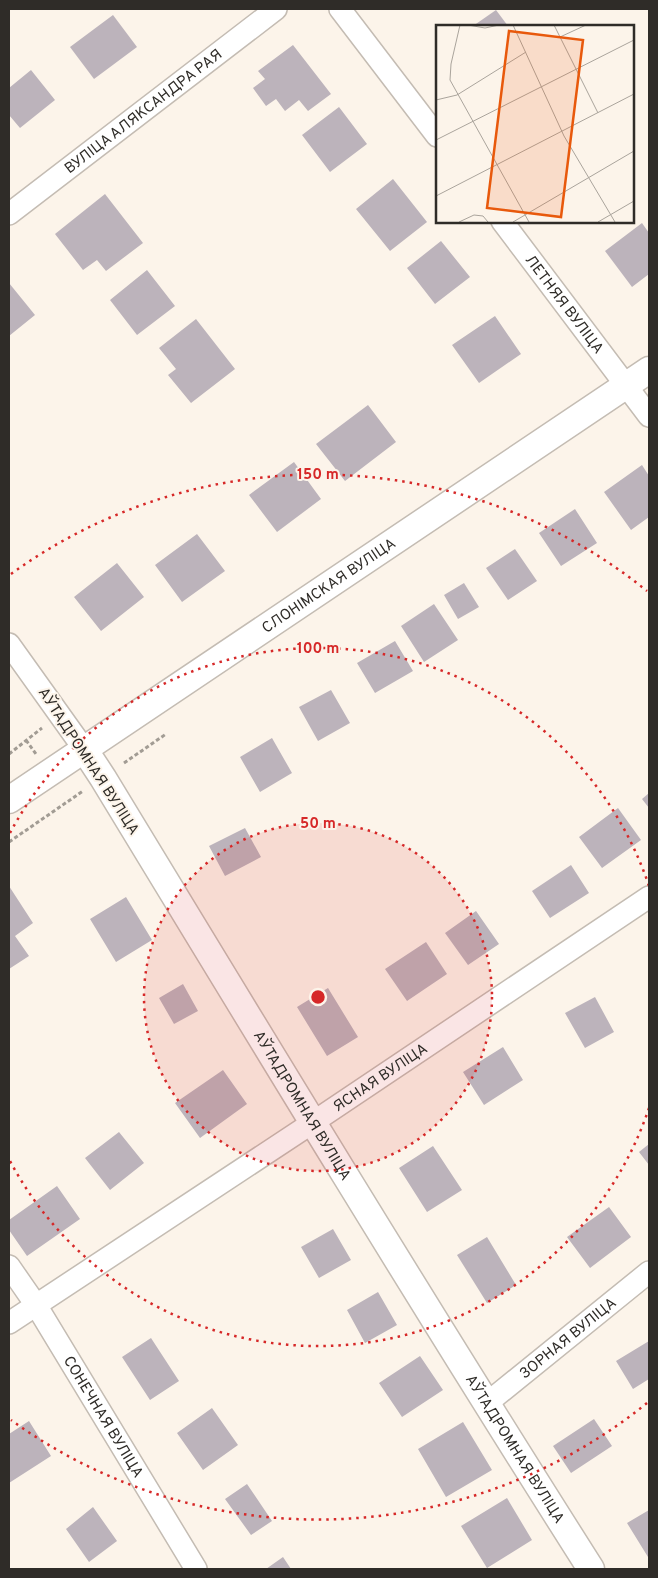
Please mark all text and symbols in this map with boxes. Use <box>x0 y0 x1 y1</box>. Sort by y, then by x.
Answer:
inset map <box>436 25 633 222</box>
street label: ВУЛІЦА АЛЯКСАНДРА РАЯ <box>61 46 227 179</box>
street label: ЛЕТНЯЯ ВУЛІЦА <box>520 252 607 358</box>
text: 150 m <box>297 466 339 485</box>
street label: СЛОНІМСКАЯ ВУЛІЦА <box>259 535 400 638</box>
text: 100 m <box>297 640 339 659</box>
street label: АЎТАДРОМНАЯ ВУЛІЦА <box>33 683 144 839</box>
text: 50 m <box>300 815 336 834</box>
centre of rings <box>309 988 327 1006</box>
street label: АЎТАДРОМНАЯ ВУЛІЦА <box>248 1028 354 1184</box>
street label: ЯСНАЯ ВУЛІЦА <box>330 1040 432 1117</box>
street label: ЗОРНАЯ ВУЛІЦА <box>516 1294 621 1384</box>
street label: СОНЕЧНАЯ ВУЛІЦА <box>58 1353 147 1482</box>
street label: АЎТАДРОМНАЯ ВУЛІЦА <box>460 1372 568 1528</box>

